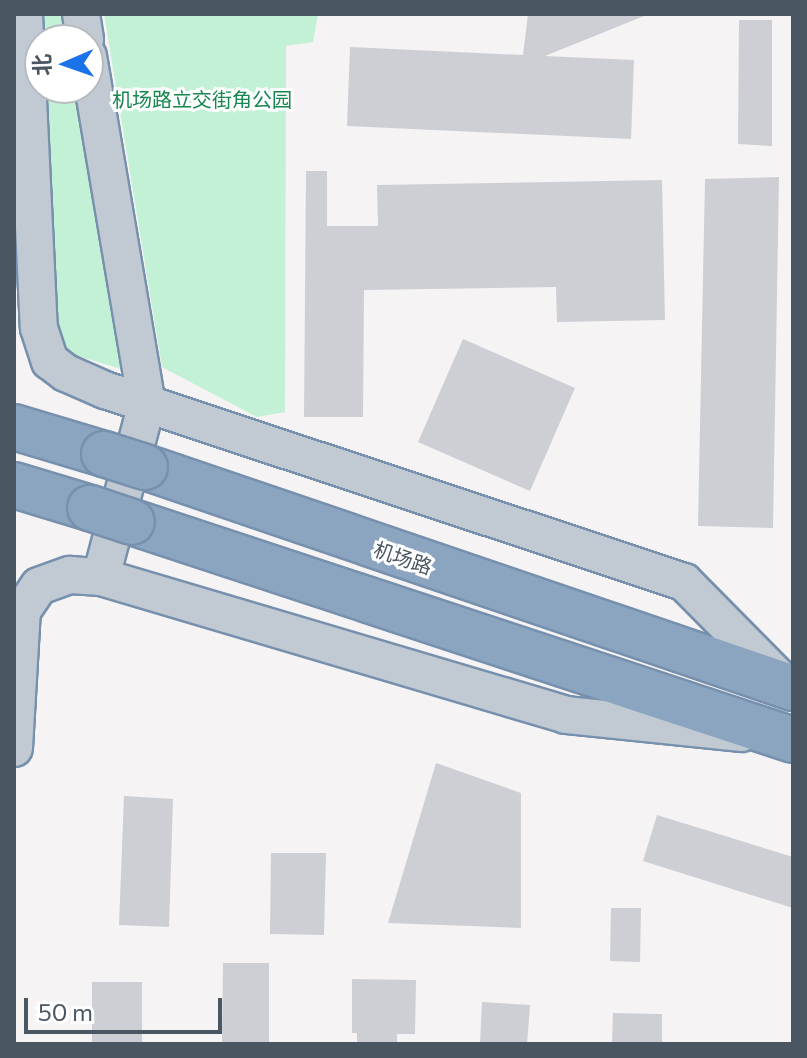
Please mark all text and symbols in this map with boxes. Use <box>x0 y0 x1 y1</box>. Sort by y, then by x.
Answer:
north arrow <box>24 24 104 104</box>
text: 北 <box>28 53 55 76</box>
park label: 机场路立交街角公园 <box>112 87 292 111</box>
street label: 机场路 <box>371 537 435 579</box>
scale bar <box>28 982 226 1032</box>
text: 50 m <box>38 997 93 1026</box>

